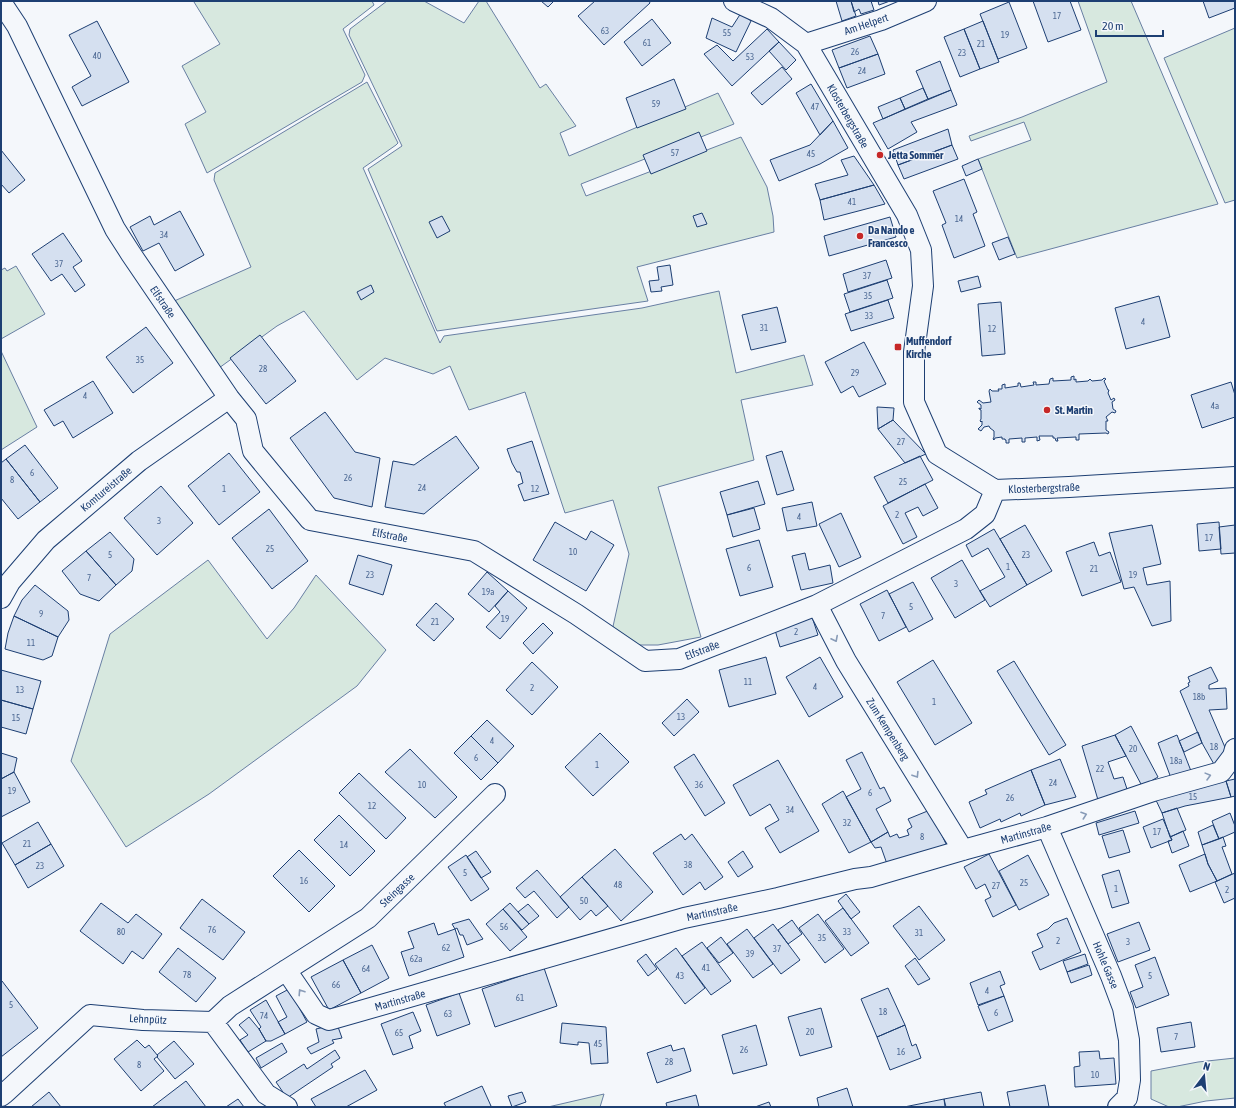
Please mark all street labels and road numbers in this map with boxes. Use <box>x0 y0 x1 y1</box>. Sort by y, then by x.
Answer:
street label: Am Helpert <box>842 11 890 37</box>
street label: Klosterbergstraße <box>825 82 871 150</box>
street label: Elfstraße <box>148 284 178 320</box>
street label: Komtureistraße <box>78 464 134 514</box>
street label: Klosterbergstraße <box>1008 481 1080 495</box>
street label: Elfstraße <box>371 526 409 544</box>
street label: Elfstraße <box>683 638 721 662</box>
street label: Zum Kempenberg <box>864 696 912 763</box>
street label: Martinstraße <box>999 820 1053 846</box>
street label: Steingasse <box>377 871 417 909</box>
street label: Martinstraße <box>685 901 739 923</box>
street label: Hohle Gasse <box>1091 940 1121 990</box>
street label: Martinstraße <box>373 987 427 1013</box>
street label: Lehnpütz <box>129 1012 167 1026</box>

